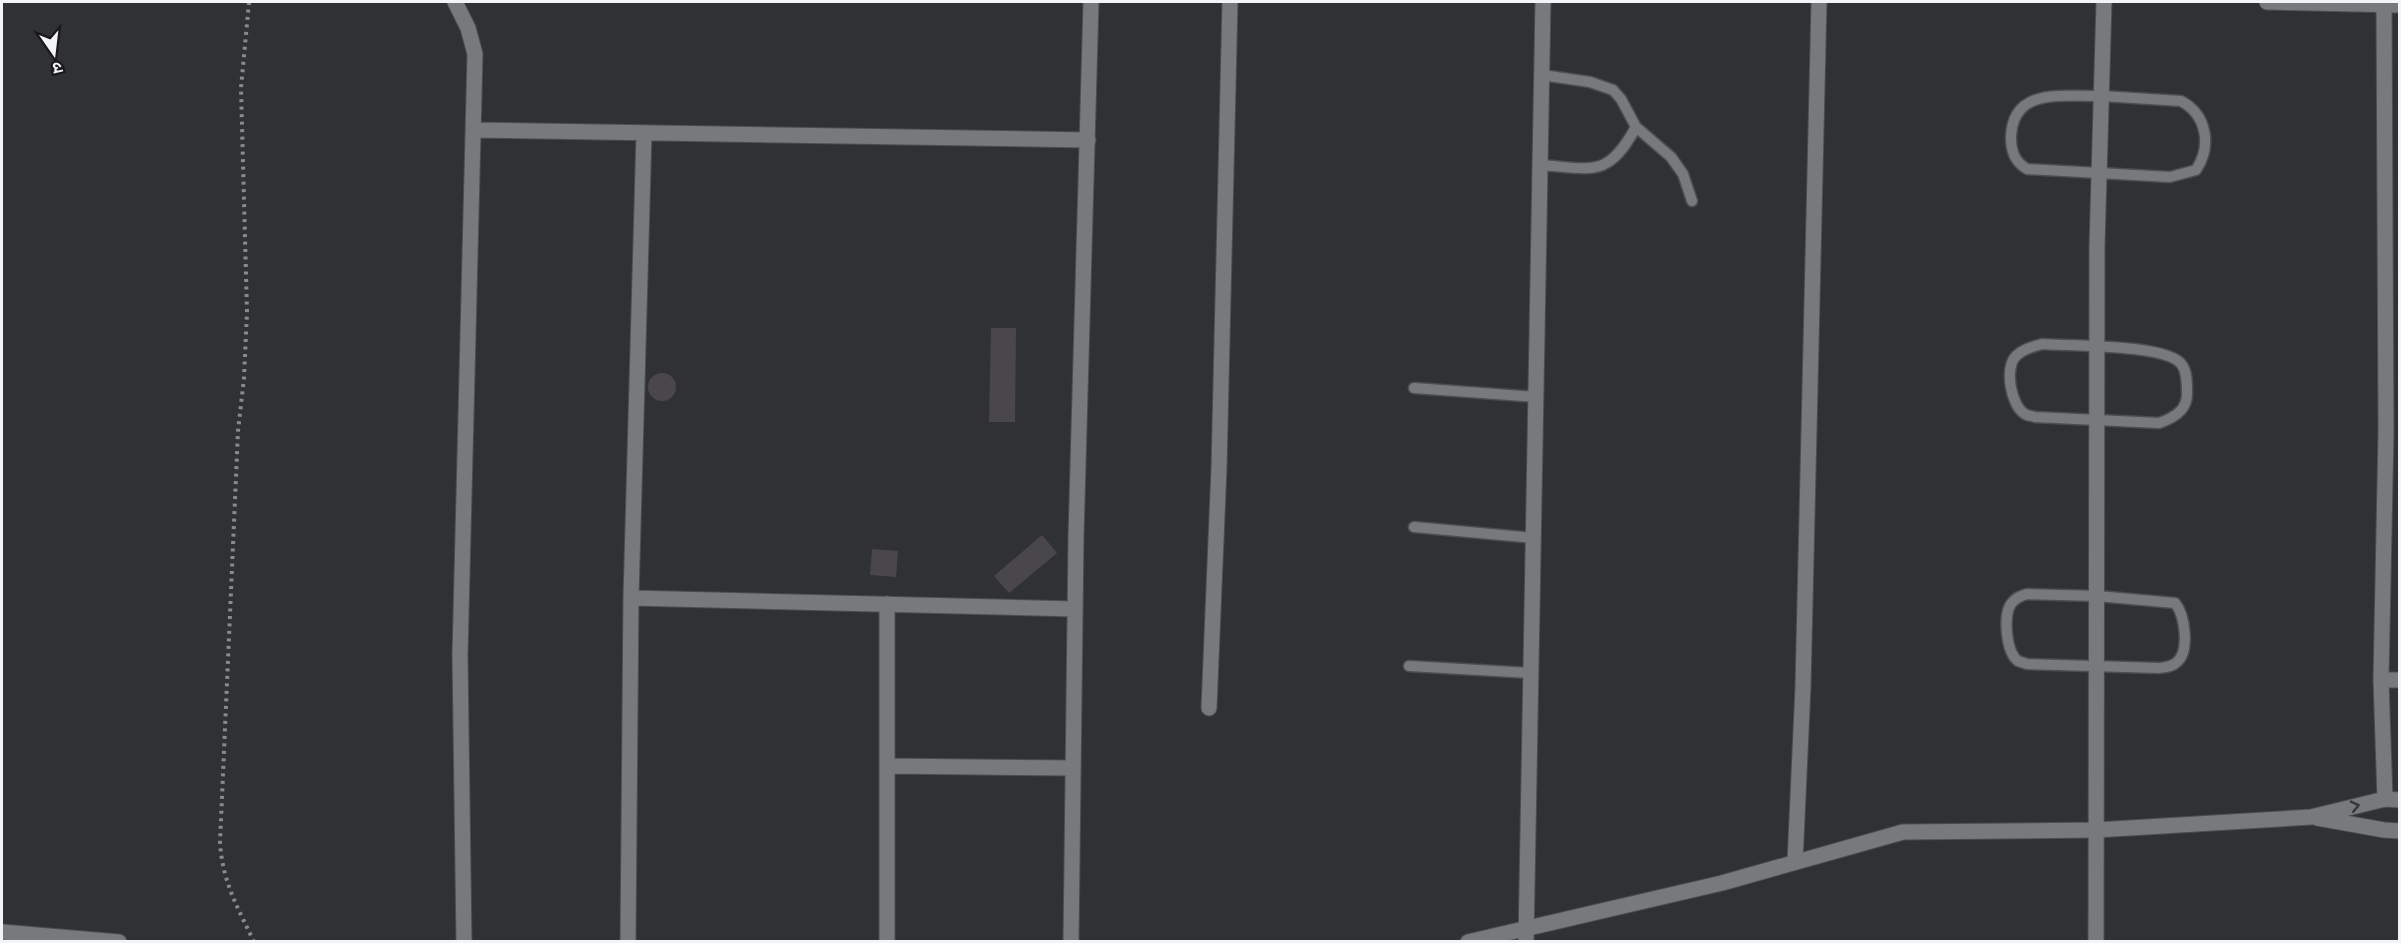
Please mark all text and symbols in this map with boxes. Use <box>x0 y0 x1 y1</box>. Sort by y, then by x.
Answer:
north arrow <box>24 24 84 84</box>
text: उ <box>50 58 65 80</box>
one-way arrow <box>2350 801 2360 814</box>

